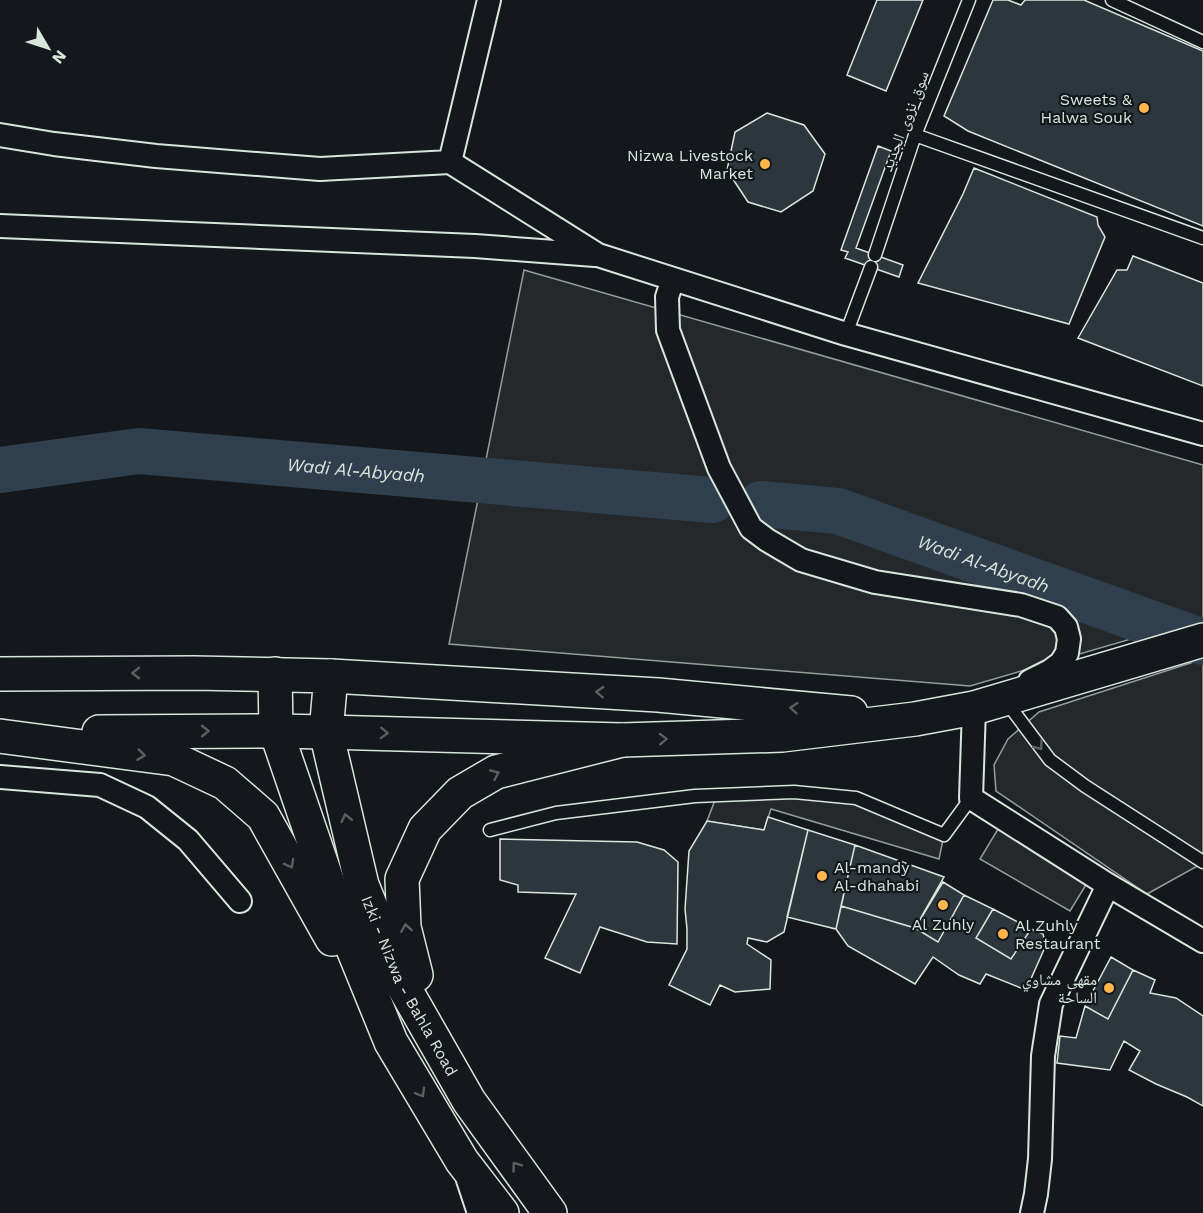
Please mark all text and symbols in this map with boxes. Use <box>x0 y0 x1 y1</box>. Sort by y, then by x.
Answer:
north arrow <box>18 18 78 78</box>
text: N <box>48 47 70 68</box>
street label: سوق نزوى الجديد <box>877 68 934 174</box>
place label: Sweets & Halwa Souk <box>1041 90 1133 127</box>
marker: Sweets & Halwa Souk <box>1137 101 1151 115</box>
place label: Nizwa Livestock Market <box>627 146 753 183</box>
marker: Nizwa Livestock Market <box>758 157 772 171</box>
water label: Wadi Al-Abyadh <box>286 453 426 486</box>
water label: Wadi Al-Abyadh <box>915 530 1052 596</box>
one-way arrow <box>131 667 140 679</box>
one-way arrow <box>596 686 605 699</box>
one-way arrow <box>790 702 799 715</box>
one-way arrow <box>201 725 210 737</box>
one-way arrow <box>380 727 389 740</box>
one-way arrow <box>658 733 667 745</box>
one-way arrow <box>1032 739 1043 750</box>
one-way arrow <box>137 748 146 760</box>
one-way arrow <box>489 769 500 781</box>
one-way arrow <box>340 813 353 823</box>
one-way arrow <box>283 858 294 868</box>
place label: Al-mandy Al-dhahabi <box>834 858 919 895</box>
marker: Al-mandy Al-dhahabi <box>815 869 829 883</box>
street label: Izki - Nizwa - Bahla Road <box>358 893 462 1079</box>
marker: Al Zuhly <box>936 898 950 912</box>
place label: Al Zuhly <box>912 915 975 934</box>
place label: Al Zuhly Restaurant <box>1015 916 1101 953</box>
one-way arrow <box>400 924 412 933</box>
marker: Al Zuhly Restaurant <box>996 927 1010 941</box>
place label: مقهى مشاوي الساحة <box>1022 970 1097 1007</box>
marker: مقهى مشاوي الساحة <box>1102 981 1116 995</box>
one-way arrow <box>413 1087 425 1097</box>
one-way arrow <box>512 1161 523 1172</box>

